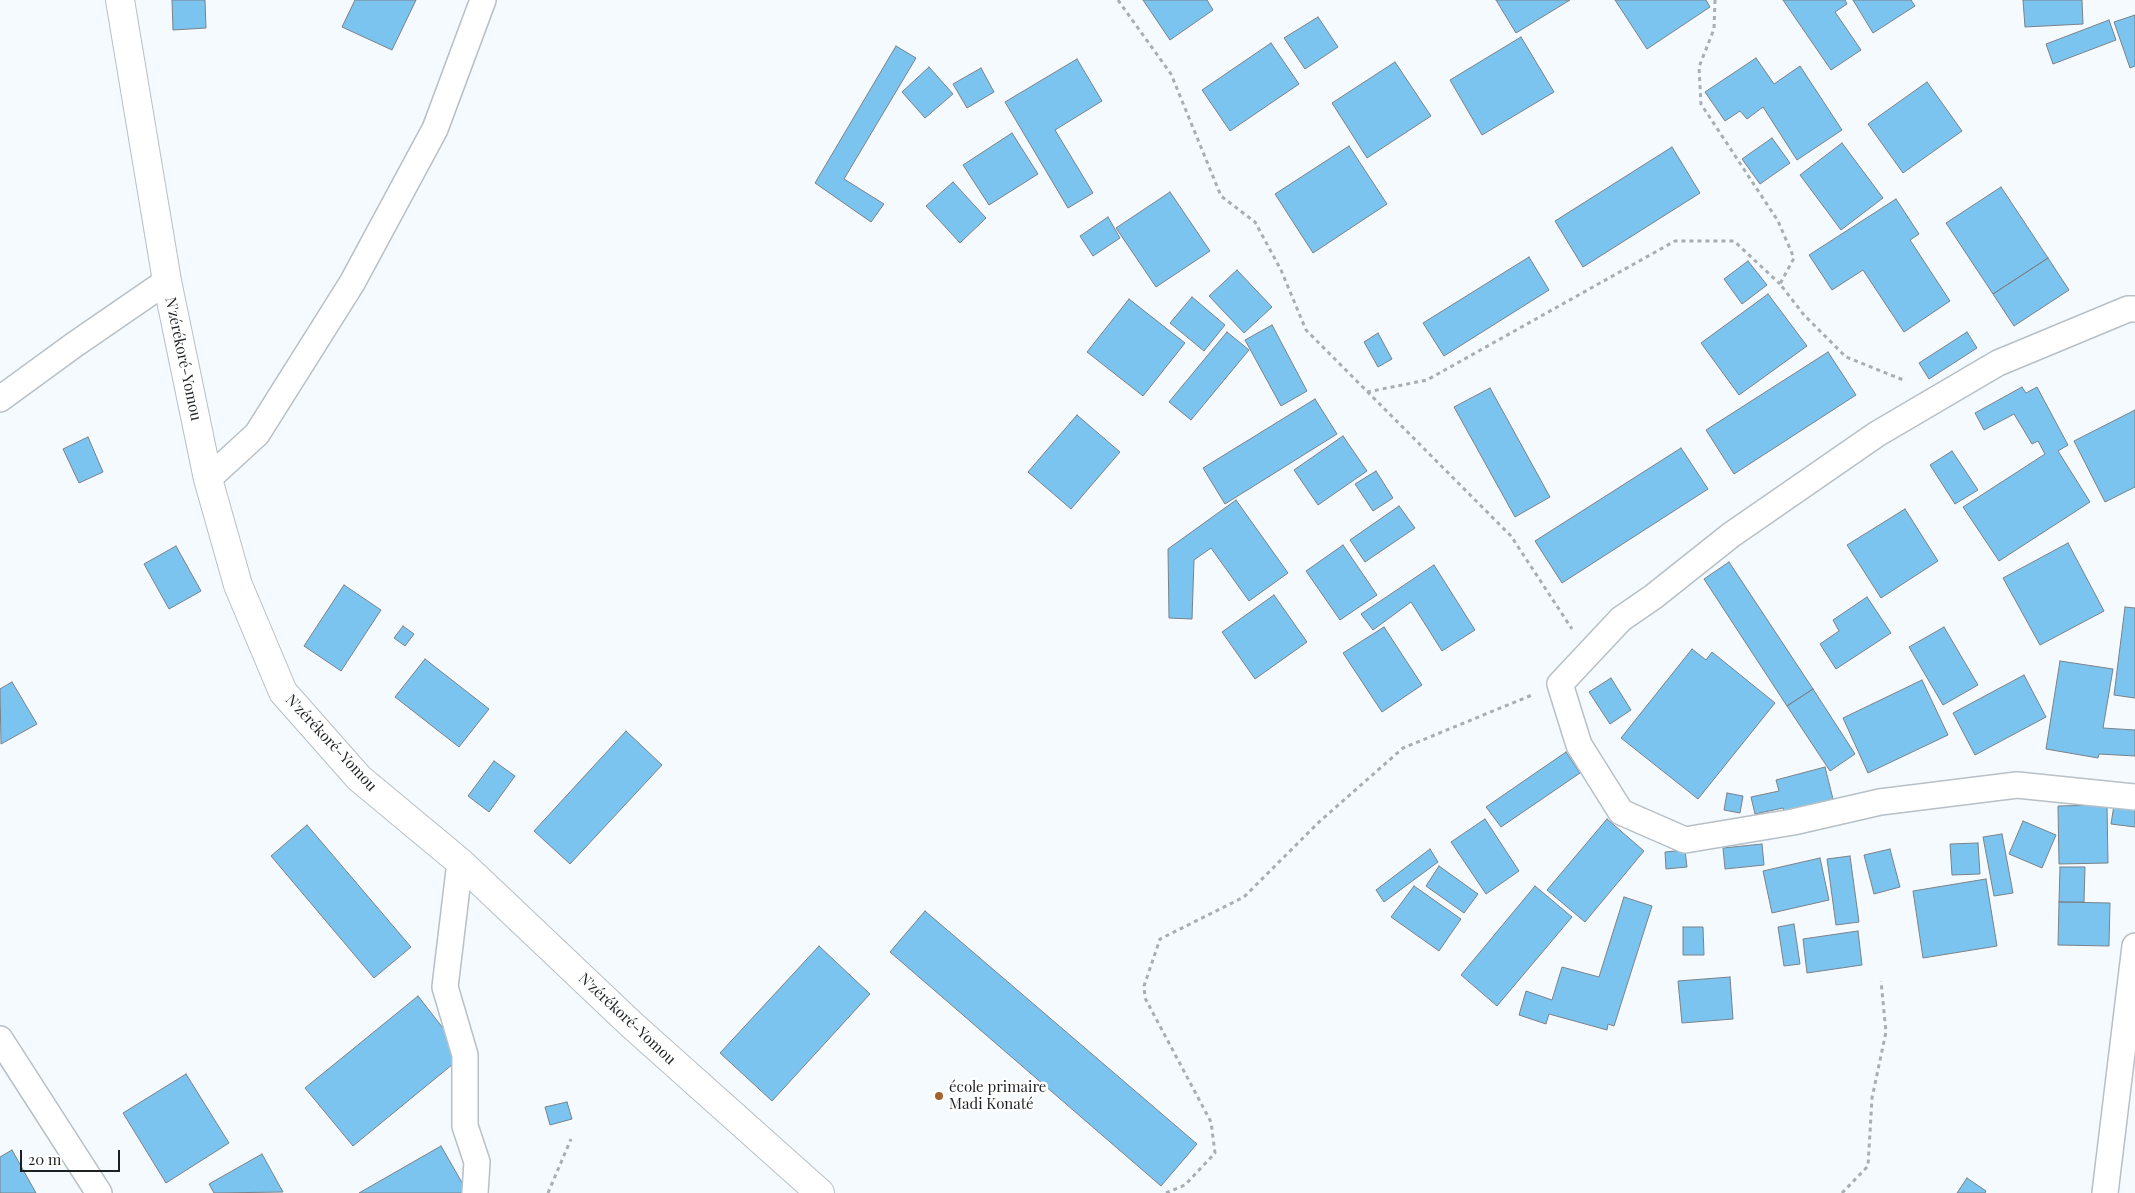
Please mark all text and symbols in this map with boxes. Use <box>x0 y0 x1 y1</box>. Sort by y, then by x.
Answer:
street label: N'zérékoré-Yomou <box>161 296 205 422</box>
street label: N'zérékoré-Yomou <box>281 691 381 795</box>
street label: N'zérékoré-Yomou <box>575 969 679 1069</box>
place label: école primaire Madi Konaté <box>949 1078 1046 1113</box>
marker: école primaire Madi Konaté <box>933 1090 945 1102</box>
scale bar <box>22 1140 122 1172</box>
text: 20 m <box>28 1149 61 1169</box>

